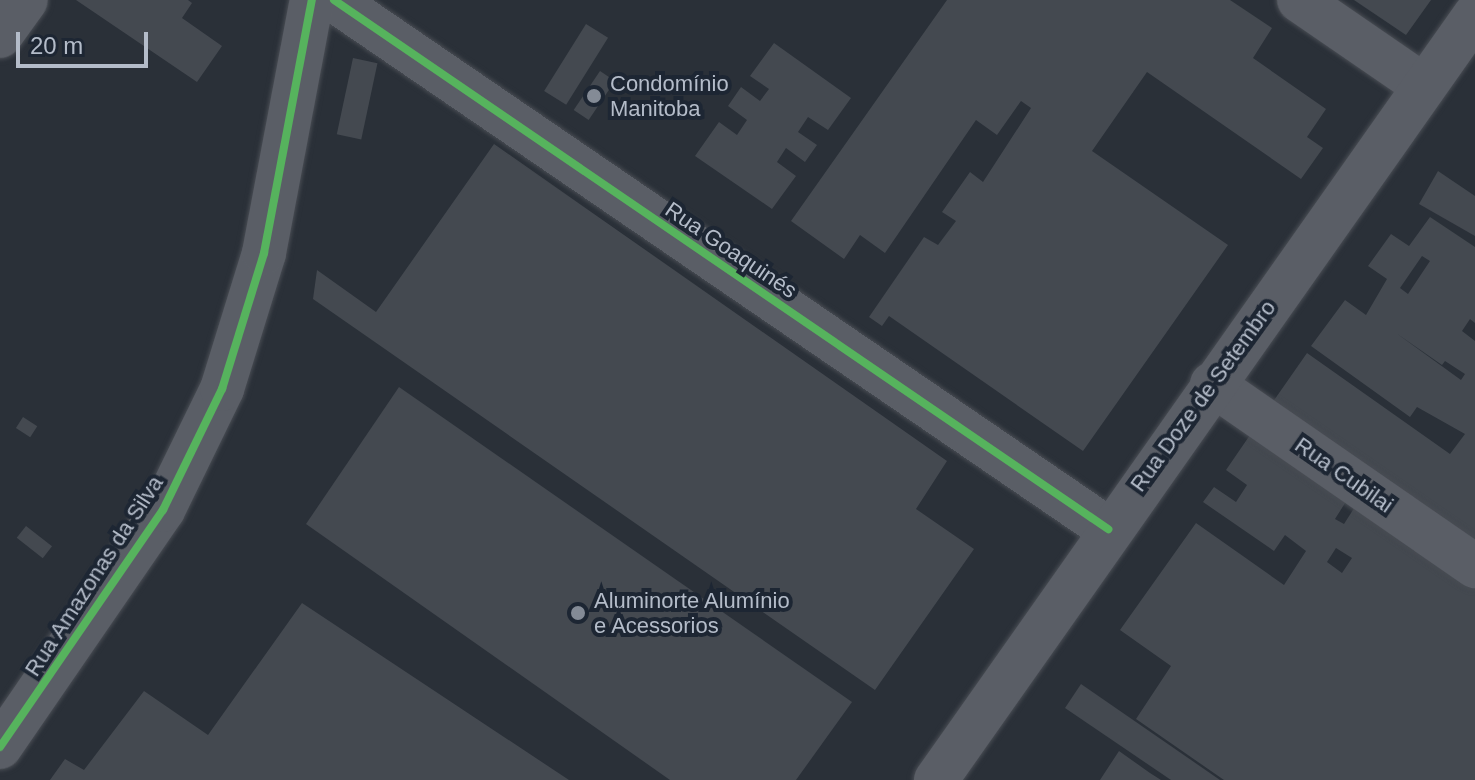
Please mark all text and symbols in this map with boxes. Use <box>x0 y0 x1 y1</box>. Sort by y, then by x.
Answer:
scale bar <box>20 16 152 66</box>
text: 20 m <box>30 32 83 59</box>
place label: Condomínio Manitoba <box>610 70 729 122</box>
marker: Condomínio Manitoba <box>585 87 603 105</box>
street label: Rua Goaquinés <box>660 196 802 304</box>
street label: Rua Doze de Setembro <box>1125 295 1281 497</box>
street label: Rua Cubilai <box>1290 432 1398 518</box>
street label: Rua Amazonas da Silva <box>19 470 169 682</box>
place label: Aluminorte Alumínio e Acessorios <box>594 587 791 638</box>
marker: Aluminorte Alumínio e Acessorios <box>569 604 587 622</box>

